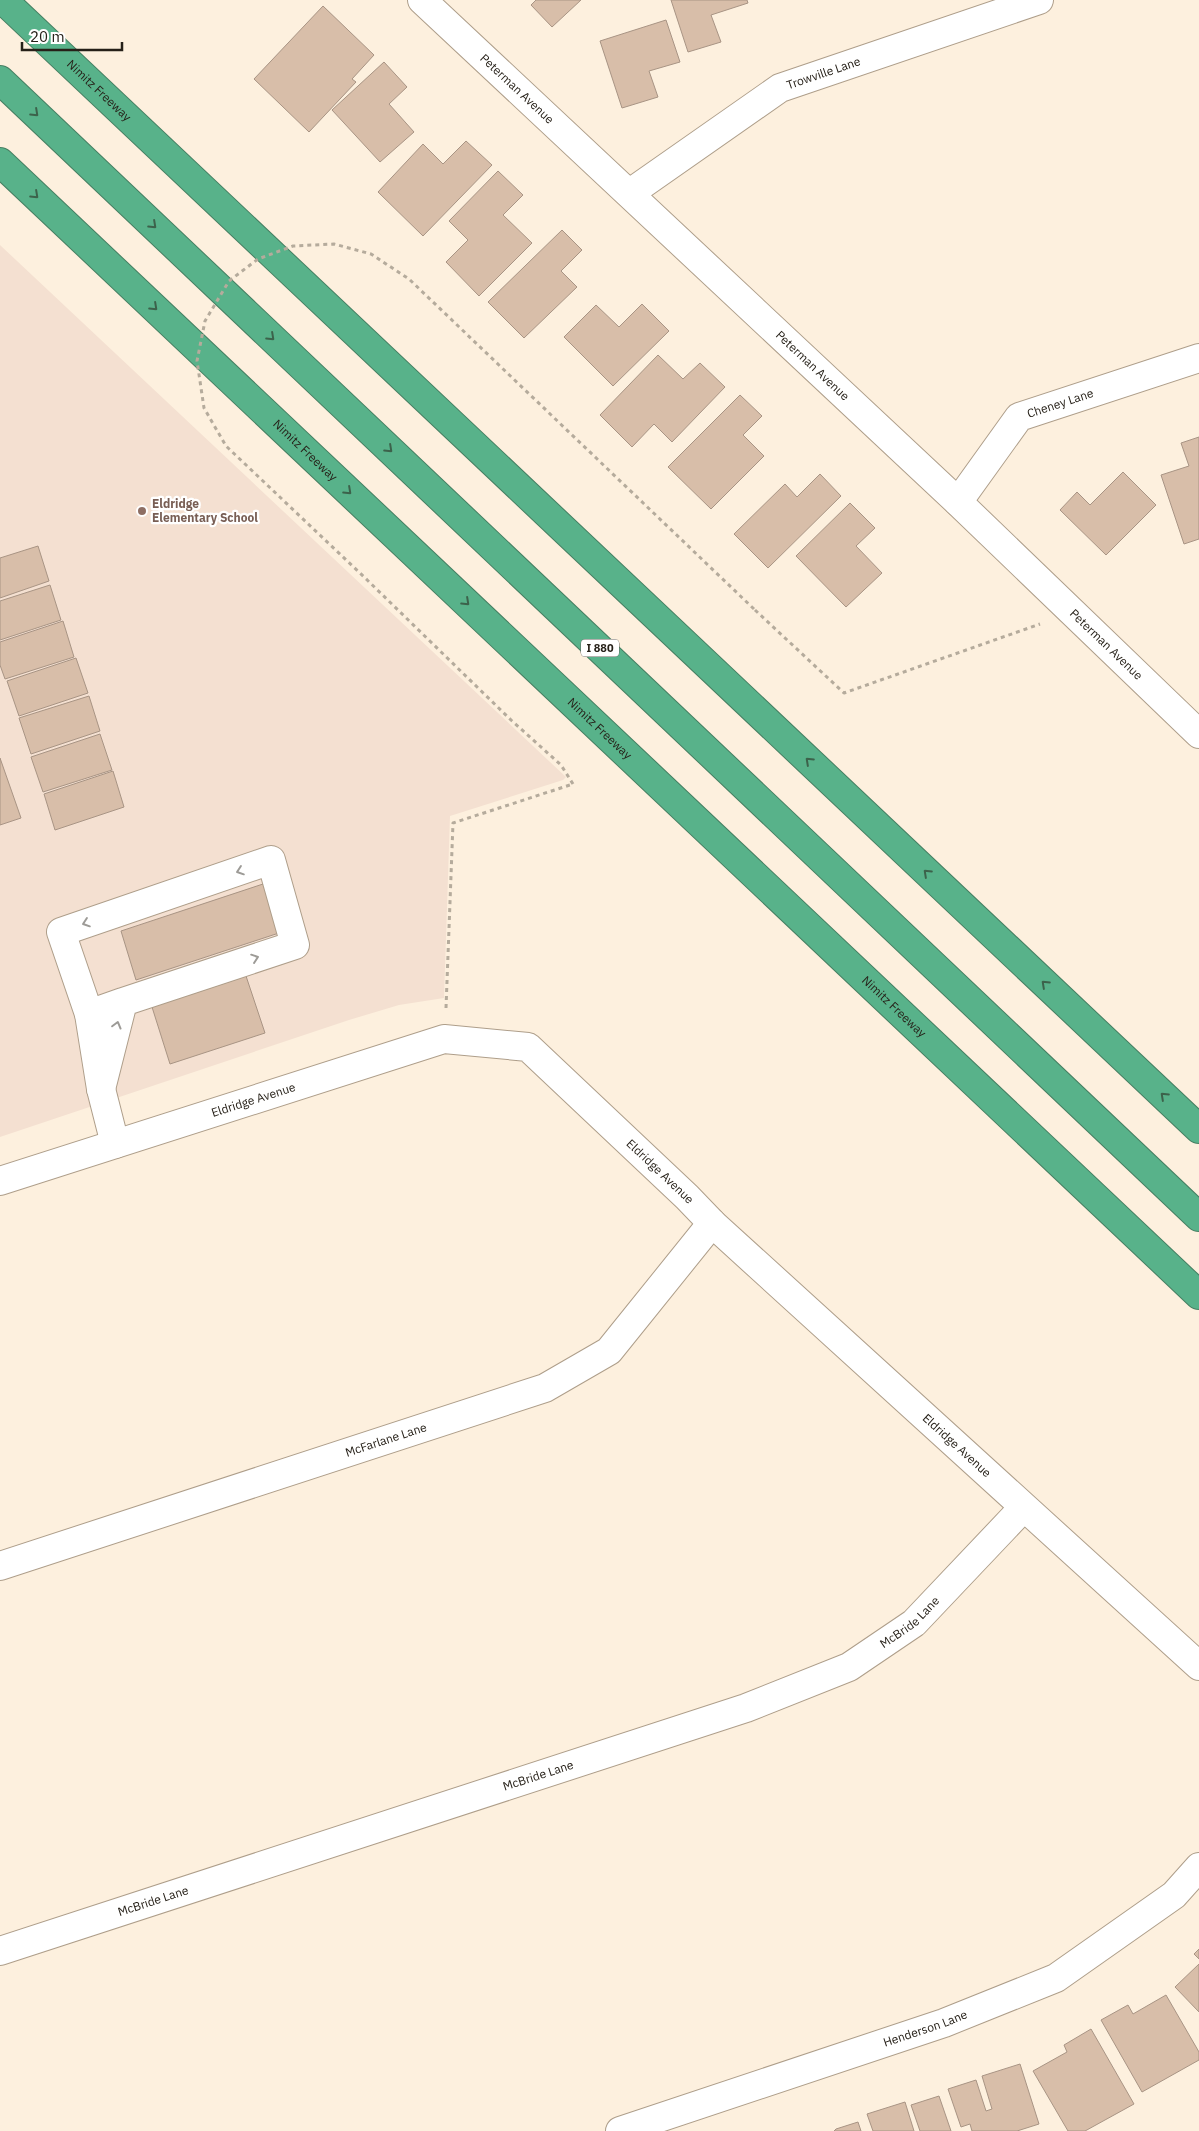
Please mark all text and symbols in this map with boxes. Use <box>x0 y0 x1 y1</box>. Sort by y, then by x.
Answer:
scale bar <box>22 20 122 52</box>
text: 20 m <box>30 27 65 46</box>
street label: Peterman Avenue <box>477 50 558 127</box>
street label: Trowville Lane <box>784 53 863 92</box>
street label: Nimitz Freeway <box>64 56 135 124</box>
one-way arrow <box>30 107 39 116</box>
one-way arrow <box>30 189 39 198</box>
one-way arrow <box>148 219 157 228</box>
one-way arrow <box>148 301 157 310</box>
street label: Peterman Avenue <box>773 327 853 404</box>
one-way arrow <box>266 331 275 340</box>
street label: Cheney Lane <box>1025 385 1096 421</box>
street label: Nimitz Freeway <box>270 416 341 484</box>
one-way arrow <box>384 443 393 452</box>
one-way arrow <box>342 485 351 494</box>
place label: Eldridge Elementary School <box>152 496 258 525</box>
marker: Eldridge Elementary School <box>136 505 148 517</box>
one-way arrow <box>460 596 469 605</box>
street label: Peterman Avenue <box>1067 606 1146 683</box>
road number: I 880 <box>581 640 619 656</box>
street label: Nimitz Freeway <box>565 694 635 762</box>
one-way arrow <box>806 758 815 767</box>
one-way arrow <box>236 865 244 875</box>
one-way arrow <box>924 870 933 879</box>
one-way arrow <box>82 917 91 927</box>
one-way arrow <box>251 954 259 964</box>
street label: Nimitz Freeway <box>859 972 930 1040</box>
one-way arrow <box>1042 981 1051 990</box>
one-way arrow <box>111 1020 122 1029</box>
street label: Eldridge Avenue <box>209 1079 298 1120</box>
one-way arrow <box>1160 1093 1169 1102</box>
street label: Eldridge Avenue <box>623 1136 698 1207</box>
street label: Eldridge Avenue <box>920 1410 995 1480</box>
street label: McFarlane Lane <box>343 1419 429 1460</box>
street label: McBride Lane <box>877 1593 943 1651</box>
street label: McBride Lane <box>501 1757 576 1794</box>
street label: McBride Lane <box>116 1882 190 1919</box>
street label: Henderson Lane <box>881 2006 970 2050</box>

